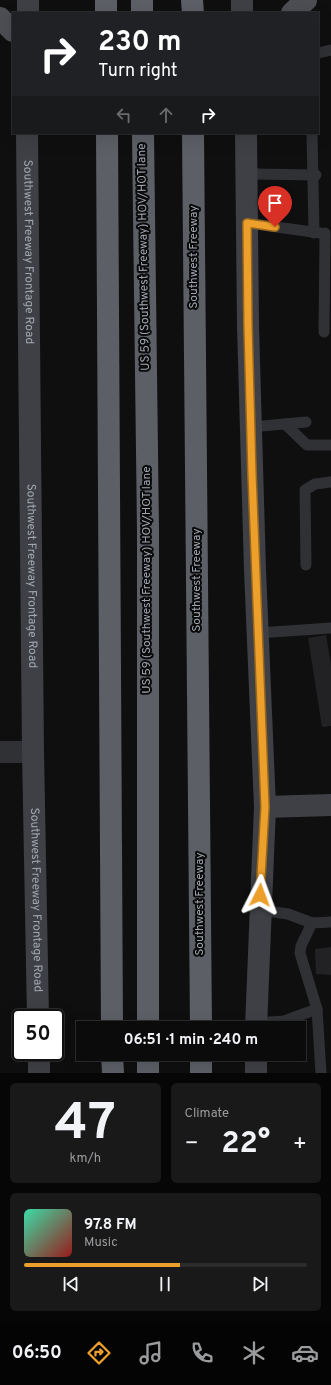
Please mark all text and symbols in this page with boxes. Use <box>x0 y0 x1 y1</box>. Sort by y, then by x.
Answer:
text: 230 m <box>98 25 181 61</box>
icon: right <box>32 28 84 80</box>
text: Turn right <box>98 60 178 83</box>
icon: left <box>113 104 135 126</box>
icon: ahead <box>155 104 177 126</box>
icon: right <box>197 104 219 126</box>
street label: US 59 (Southwest Freeway) HOV/HOT lane <box>134 143 154 371</box>
street label: Southwest Freeway Frontage Road <box>19 160 37 344</box>
pin <box>258 186 292 227</box>
icon: arrive <box>264 192 286 214</box>
street label: Southwest Freeway <box>186 205 202 309</box>
street label: US 59 (Southwest Freeway) HOV/HOT lane <box>139 466 155 694</box>
street label: Southwest Freeway Frontage Road <box>22 484 40 668</box>
street label: Southwest Freeway <box>189 528 205 632</box>
street label: Southwest Freeway Frontage Road <box>26 808 46 992</box>
street label: Southwest Freeway <box>192 852 208 956</box>
position arrow <box>239 874 281 916</box>
speed limit sign: 50 <box>12 1009 64 1061</box>
text: 06:51 · 1 min · 240 m <box>124 1031 258 1050</box>
text: 47 <box>55 1092 116 1158</box>
text: Climate <box>185 1106 229 1122</box>
text: 22° <box>221 1126 270 1163</box>
text: − <box>185 1131 199 1158</box>
text: + <box>293 1131 307 1158</box>
text: km/h <box>69 1151 101 1167</box>
text: 97.8 FM <box>84 1216 137 1235</box>
text: Music <box>84 1235 118 1251</box>
icon: previous <box>60 1273 82 1295</box>
icon: pause <box>154 1273 176 1295</box>
icon: next <box>249 1273 271 1295</box>
icon: directions <box>85 1339 113 1367</box>
icon: music <box>137 1339 165 1367</box>
icon: phone <box>188 1339 216 1367</box>
icon: climate <box>240 1339 268 1367</box>
icon: car <box>291 1339 319 1367</box>
text: 06:50 <box>12 1342 62 1365</box>

